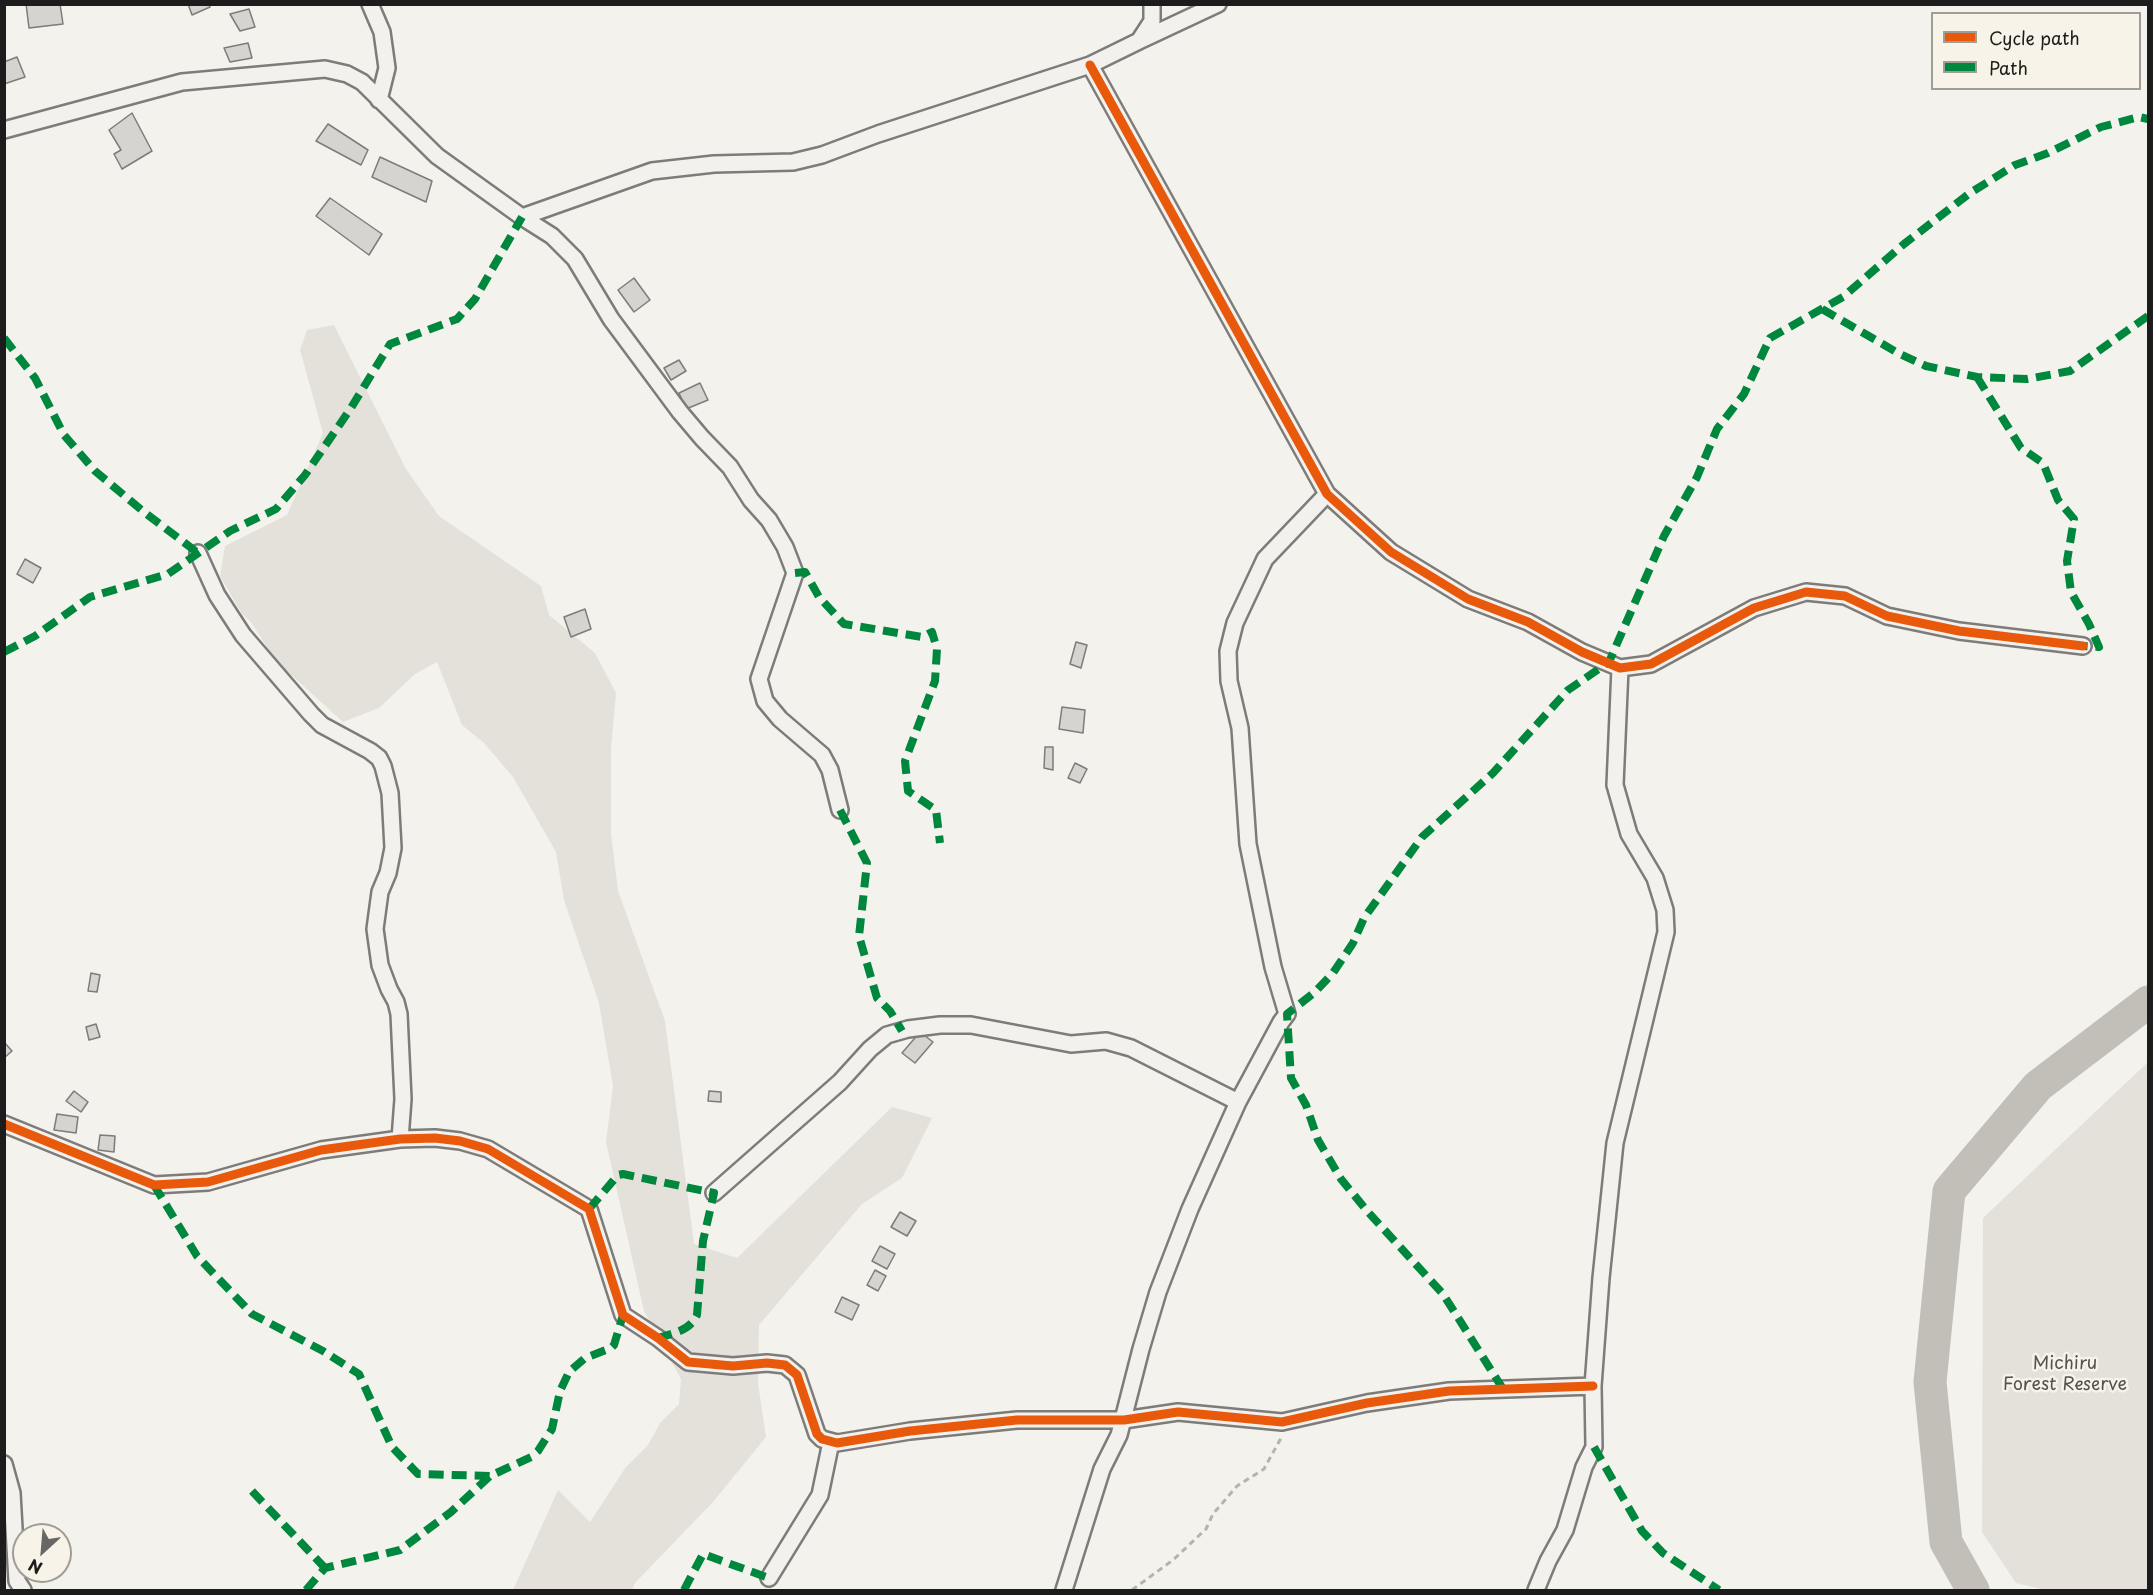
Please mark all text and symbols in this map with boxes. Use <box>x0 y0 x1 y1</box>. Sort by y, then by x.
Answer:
legend <box>1931 12 2141 90</box>
text: Cycle path <box>1989 24 2080 51</box>
text: Path <box>1989 54 2028 81</box>
park label: Michiru Forest Reserve <box>2003 1353 2127 1396</box>
north arrow <box>12 1523 72 1583</box>
text: N <box>24 1554 46 1581</box>

